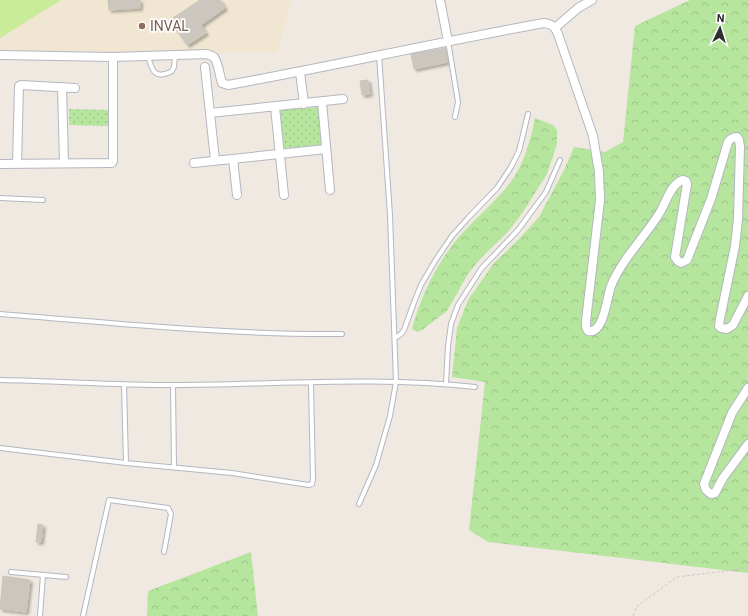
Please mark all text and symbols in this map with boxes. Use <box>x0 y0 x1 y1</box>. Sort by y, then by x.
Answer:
north arrow <box>700 8 740 48</box>
text: N <box>716 12 725 25</box>
place label: INVAL <box>150 18 189 34</box>
marker: INVAL <box>137 21 147 31</box>

